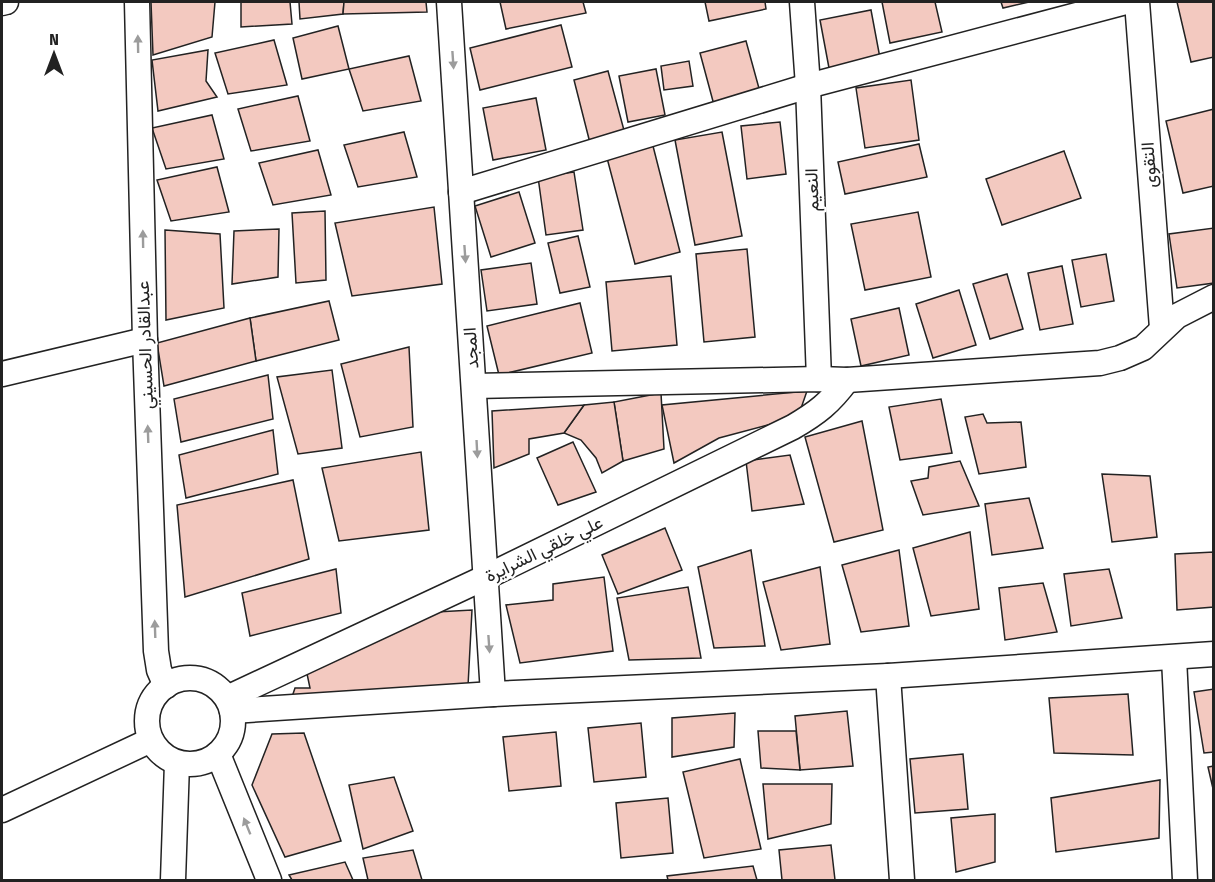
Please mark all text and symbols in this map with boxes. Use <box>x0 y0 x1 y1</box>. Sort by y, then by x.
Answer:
north arrow <box>24 24 84 84</box>
text: N <box>49 30 59 49</box>
one-way arrow <box>133 35 143 54</box>
one-way arrow <box>448 50 457 69</box>
street label: التقوى <box>1136 141 1162 189</box>
street label: النعيم <box>800 168 825 212</box>
one-way arrow <box>138 230 147 249</box>
one-way arrow <box>460 245 470 264</box>
street label: عبدالقادر الحسيني <box>132 280 162 410</box>
street label: المجد <box>459 327 483 369</box>
one-way arrow <box>143 425 153 444</box>
one-way arrow <box>473 440 482 459</box>
street label: علي خلقي الشرايرة <box>482 511 608 591</box>
one-way arrow <box>150 620 160 639</box>
one-way arrow <box>485 634 494 653</box>
one-way arrow <box>242 817 251 835</box>

